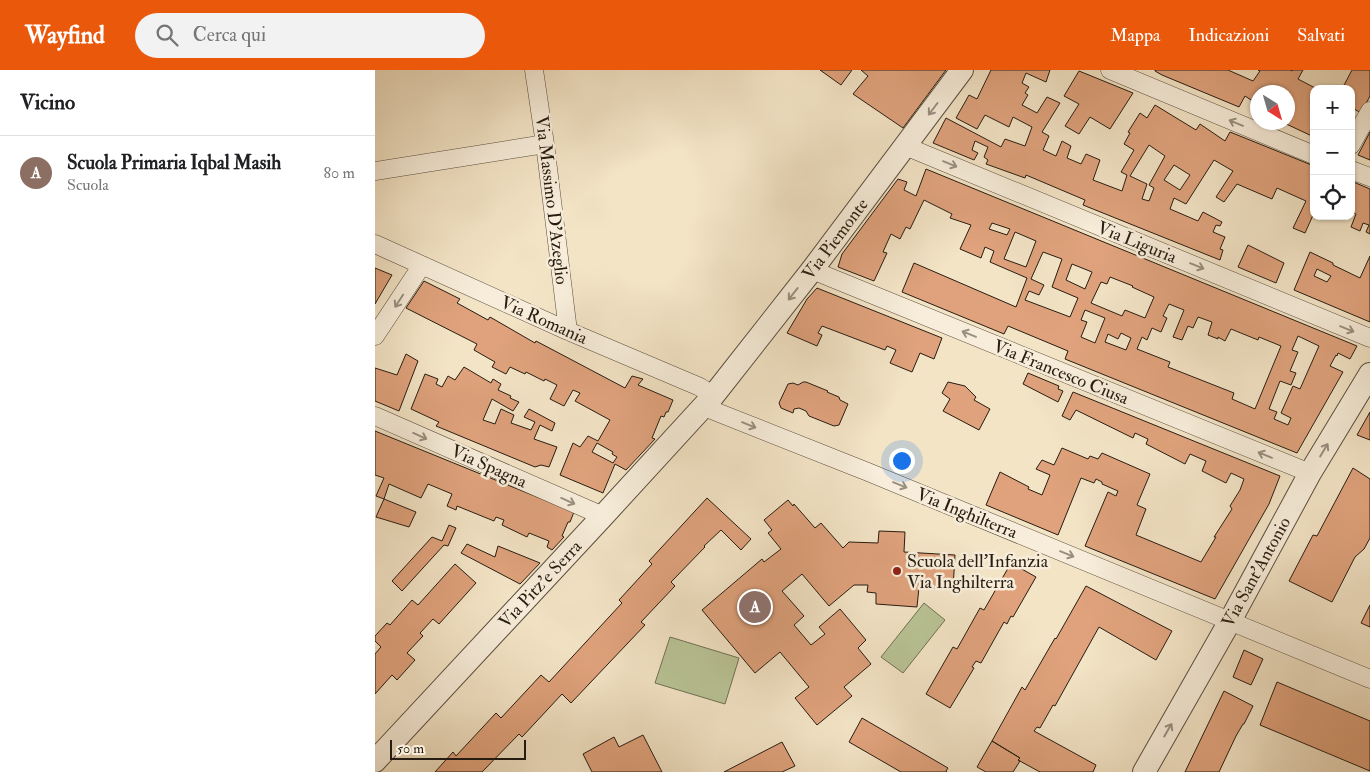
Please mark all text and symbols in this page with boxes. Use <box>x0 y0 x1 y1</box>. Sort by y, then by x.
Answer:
search box <box>135 13 485 58</box>
text: Wayfind <box>25 20 105 51</box>
icon: search <box>153 21 181 49</box>
text: Cerca qui <box>193 23 266 47</box>
text: Mappa <box>1110 24 1160 47</box>
text: Indicazioni <box>1188 24 1269 47</box>
text: Salvati <box>1297 24 1345 47</box>
north arrow <box>1250 85 1295 130</box>
map controls <box>1310 85 1355 220</box>
button: + <box>1310 85 1355 130</box>
text: Vicino <box>20 89 75 116</box>
one-way arrow <box>928 102 938 116</box>
street label: Via Massimo D'Azeglio <box>530 114 573 286</box>
one-way arrow <box>1229 117 1244 127</box>
button: − <box>1310 130 1355 175</box>
text: Scuola Primaria Iqbal Masih <box>67 151 281 175</box>
one-way arrow <box>942 160 957 170</box>
text: A <box>31 163 41 183</box>
text: 80 m <box>324 163 355 183</box>
text: Scuola <box>67 175 109 195</box>
button: locate <box>1310 175 1355 220</box>
street label: Via Piemonte <box>797 194 874 285</box>
street label: Via Liguria <box>1094 216 1180 269</box>
one-way arrow <box>1189 262 1204 272</box>
one-way arrow <box>787 288 798 301</box>
street label: Via Romania <box>497 291 591 350</box>
one-way arrow <box>393 293 403 307</box>
one-way arrow <box>1339 324 1354 334</box>
one-way arrow <box>962 329 977 338</box>
street label: Via Francesco Ciusa <box>990 335 1132 410</box>
one-way arrow <box>741 420 756 430</box>
one-way arrow <box>412 431 427 441</box>
street label: Via Spagna <box>447 440 531 494</box>
one-way arrow <box>1320 444 1330 458</box>
your location <box>889 448 915 474</box>
one-way arrow <box>1258 449 1273 459</box>
one-way arrow <box>892 481 907 490</box>
street label: Via Inghilterra <box>913 483 1021 544</box>
one-way arrow <box>560 497 575 507</box>
street label: Via Sant'Antonio <box>1217 513 1296 631</box>
street label: Via Pitz'e Serra <box>494 535 587 633</box>
one-way arrow <box>1059 549 1074 559</box>
place label: Scuola dell'Infanzia Via Inghilterra <box>907 550 1049 594</box>
marker: Scuola dell'Infanzia Via Inghilterra <box>891 565 903 577</box>
pin: A <box>739 588 771 626</box>
one-way arrow <box>1163 722 1173 737</box>
scale bar <box>390 737 526 760</box>
text: 50 m <box>397 740 424 757</box>

